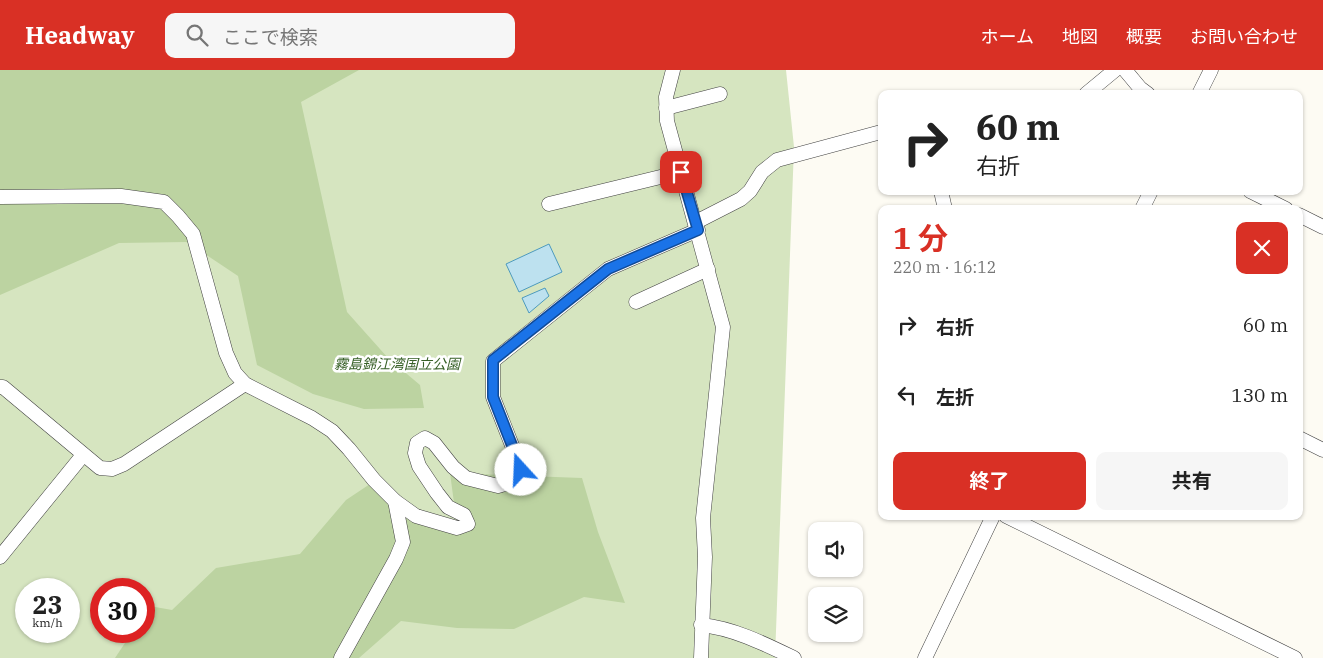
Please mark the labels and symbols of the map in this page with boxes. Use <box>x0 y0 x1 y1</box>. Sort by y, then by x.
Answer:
pin <box>660 151 702 193</box>
park label: 霧島錦江湾国立公園 <box>334 355 462 373</box>
position arrow <box>494 443 546 495</box>
speed limit sign: 30 <box>90 578 155 643</box>

